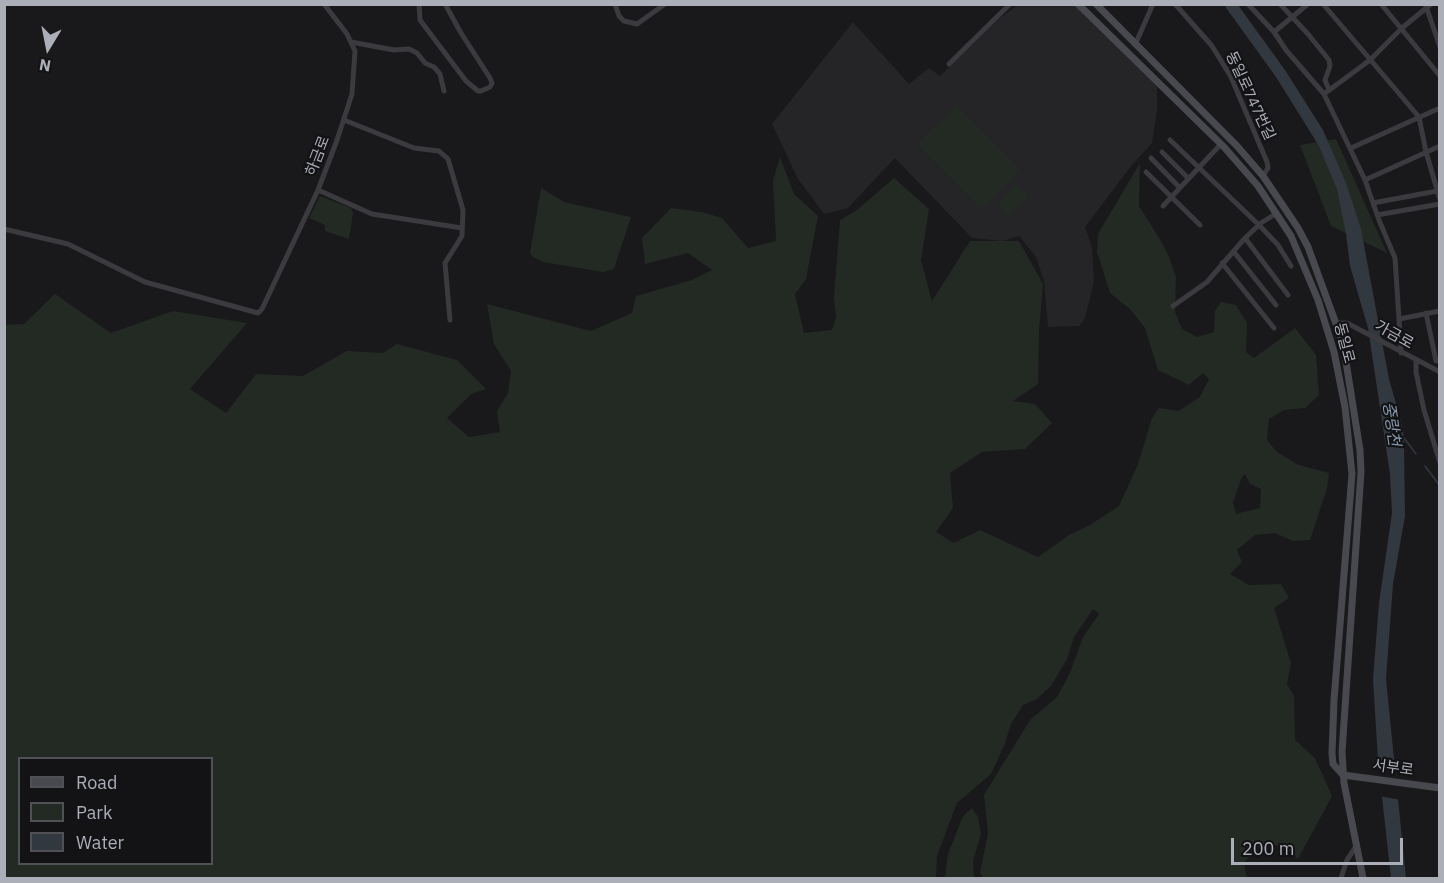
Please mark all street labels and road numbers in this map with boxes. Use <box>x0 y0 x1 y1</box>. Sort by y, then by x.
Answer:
street label: 동일로747번길 <box>1222 49 1278 143</box>
street label: 하금로 <box>302 133 334 179</box>
street label: 가금로 <box>1372 317 1416 353</box>
street label: 동일로 <box>1330 321 1358 365</box>
street label: 서부로 <box>1371 756 1415 780</box>

